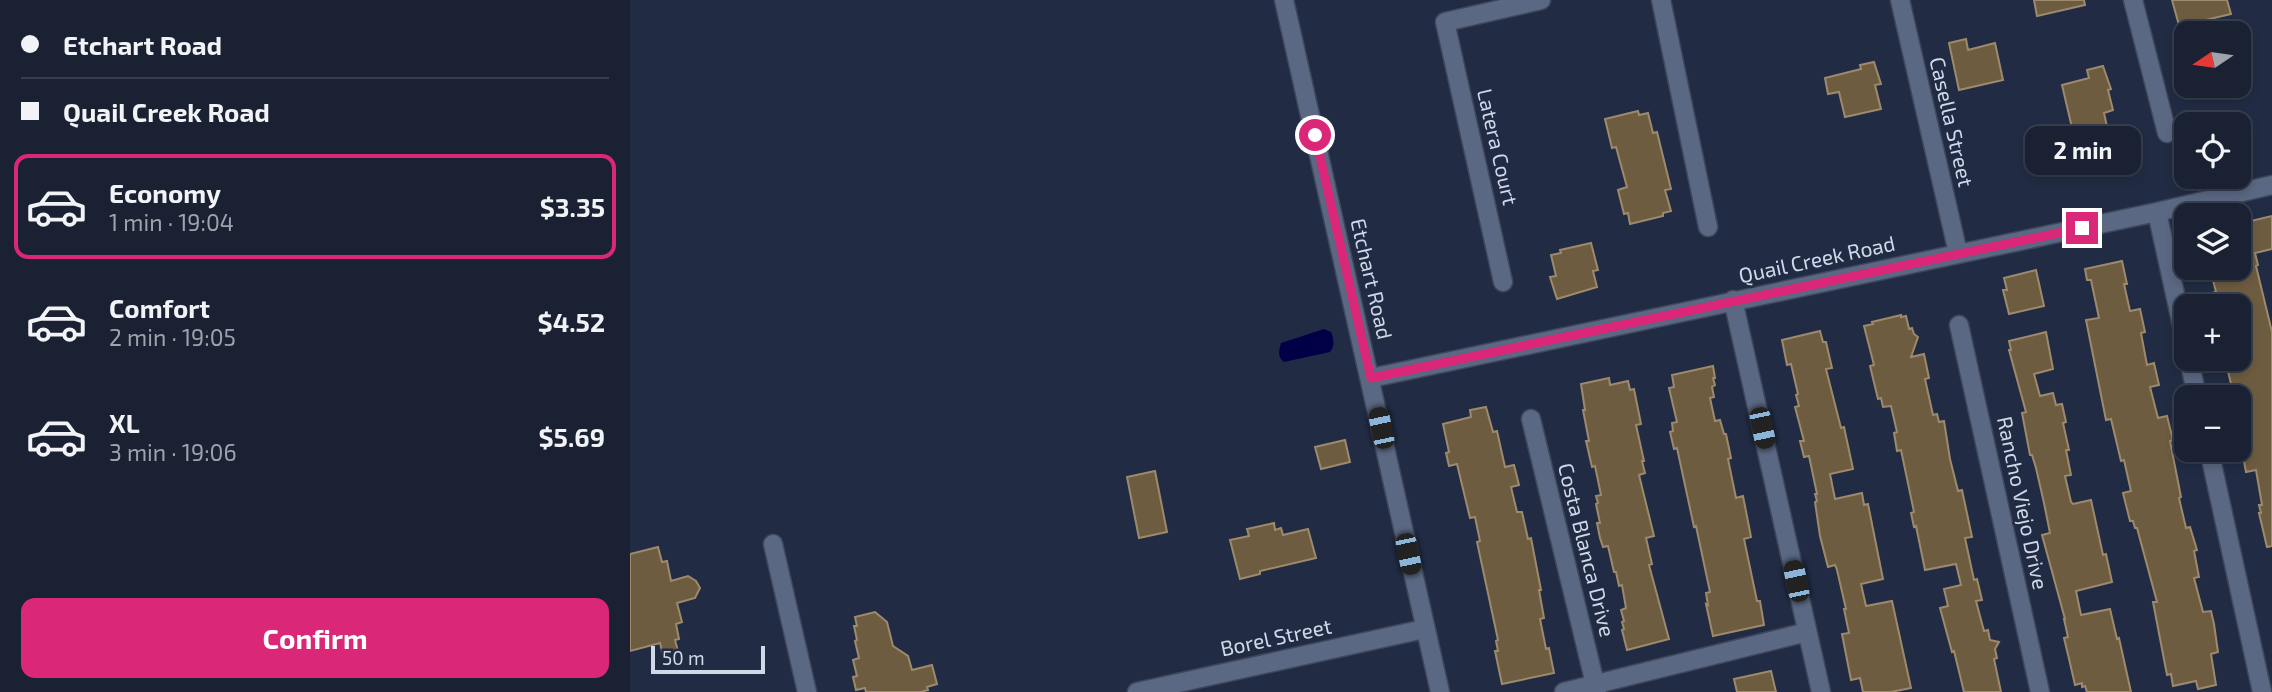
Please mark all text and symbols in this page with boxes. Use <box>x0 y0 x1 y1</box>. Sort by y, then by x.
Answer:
north arrow <box>2174 21 2250 98</box>
map controls <box>2174 21 2251 462</box>
text: Etchart Road <box>63 29 222 60</box>
street label: Casella Street <box>1925 54 1980 189</box>
street label: Latera Court <box>1473 86 1524 207</box>
text: Quail Creek Road <box>63 96 270 127</box>
button: locate <box>2174 112 2251 189</box>
route start <box>1299 119 1331 151</box>
callout: 2 min <box>2024 126 2140 176</box>
text: 2 min <box>2054 136 2112 164</box>
icon: car <box>25 175 88 238</box>
text: Economy <box>109 177 221 208</box>
text: $3.35 <box>540 191 605 222</box>
button: layers <box>2174 203 2251 280</box>
text: 1 min · 19:04 <box>109 208 234 236</box>
route end <box>2066 212 2098 244</box>
street label: Etchart Road <box>1346 216 1399 342</box>
street label: Quail Creek Road <box>1736 230 1897 288</box>
icon: car <box>25 290 88 353</box>
text: Comfort <box>109 292 210 323</box>
button: + <box>2174 294 2251 371</box>
text: $4.52 <box>538 306 605 337</box>
text: 2 min · 19:05 <box>109 323 236 351</box>
button: − <box>2174 385 2251 462</box>
icon: car <box>25 405 88 468</box>
car <box>1367 405 1396 451</box>
car <box>1748 405 1777 451</box>
text: XL <box>109 407 140 438</box>
street label: Rancho Viejo Drive <box>1992 414 2054 592</box>
text: $5.69 <box>539 421 605 452</box>
text: 3 min · 19:06 <box>109 438 237 466</box>
street label: Costa Blanca Drive <box>1554 460 1621 639</box>
car <box>1394 531 1423 577</box>
car <box>1782 558 1811 604</box>
button: Confirm <box>21 598 609 678</box>
street label: Borel Street <box>1218 613 1334 661</box>
scale bar <box>651 643 765 675</box>
text: 50 m <box>662 646 705 669</box>

